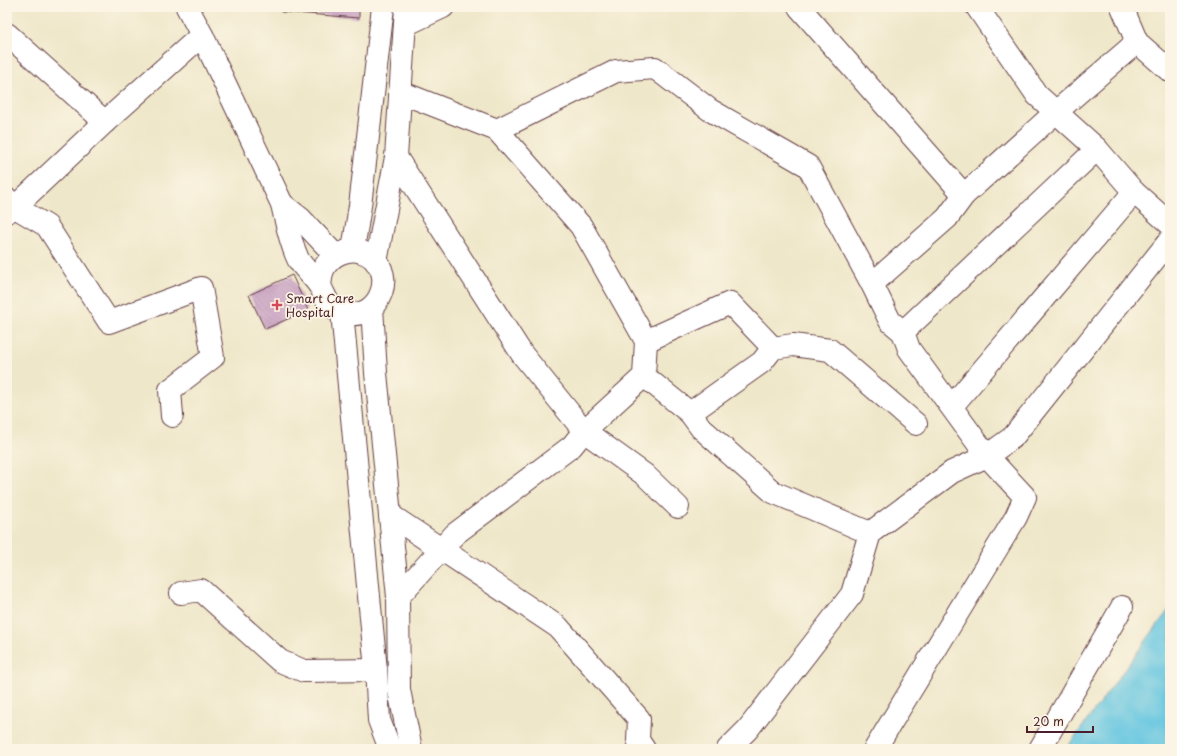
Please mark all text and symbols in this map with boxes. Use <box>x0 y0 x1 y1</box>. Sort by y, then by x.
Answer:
place label: Smart Care Hospital <box>286 289 354 321</box>
marker: Smart Care Hospital <box>271 299 283 311</box>
scale bar <box>1027 708 1093 734</box>
text: 20 m <box>1033 712 1064 730</box>

